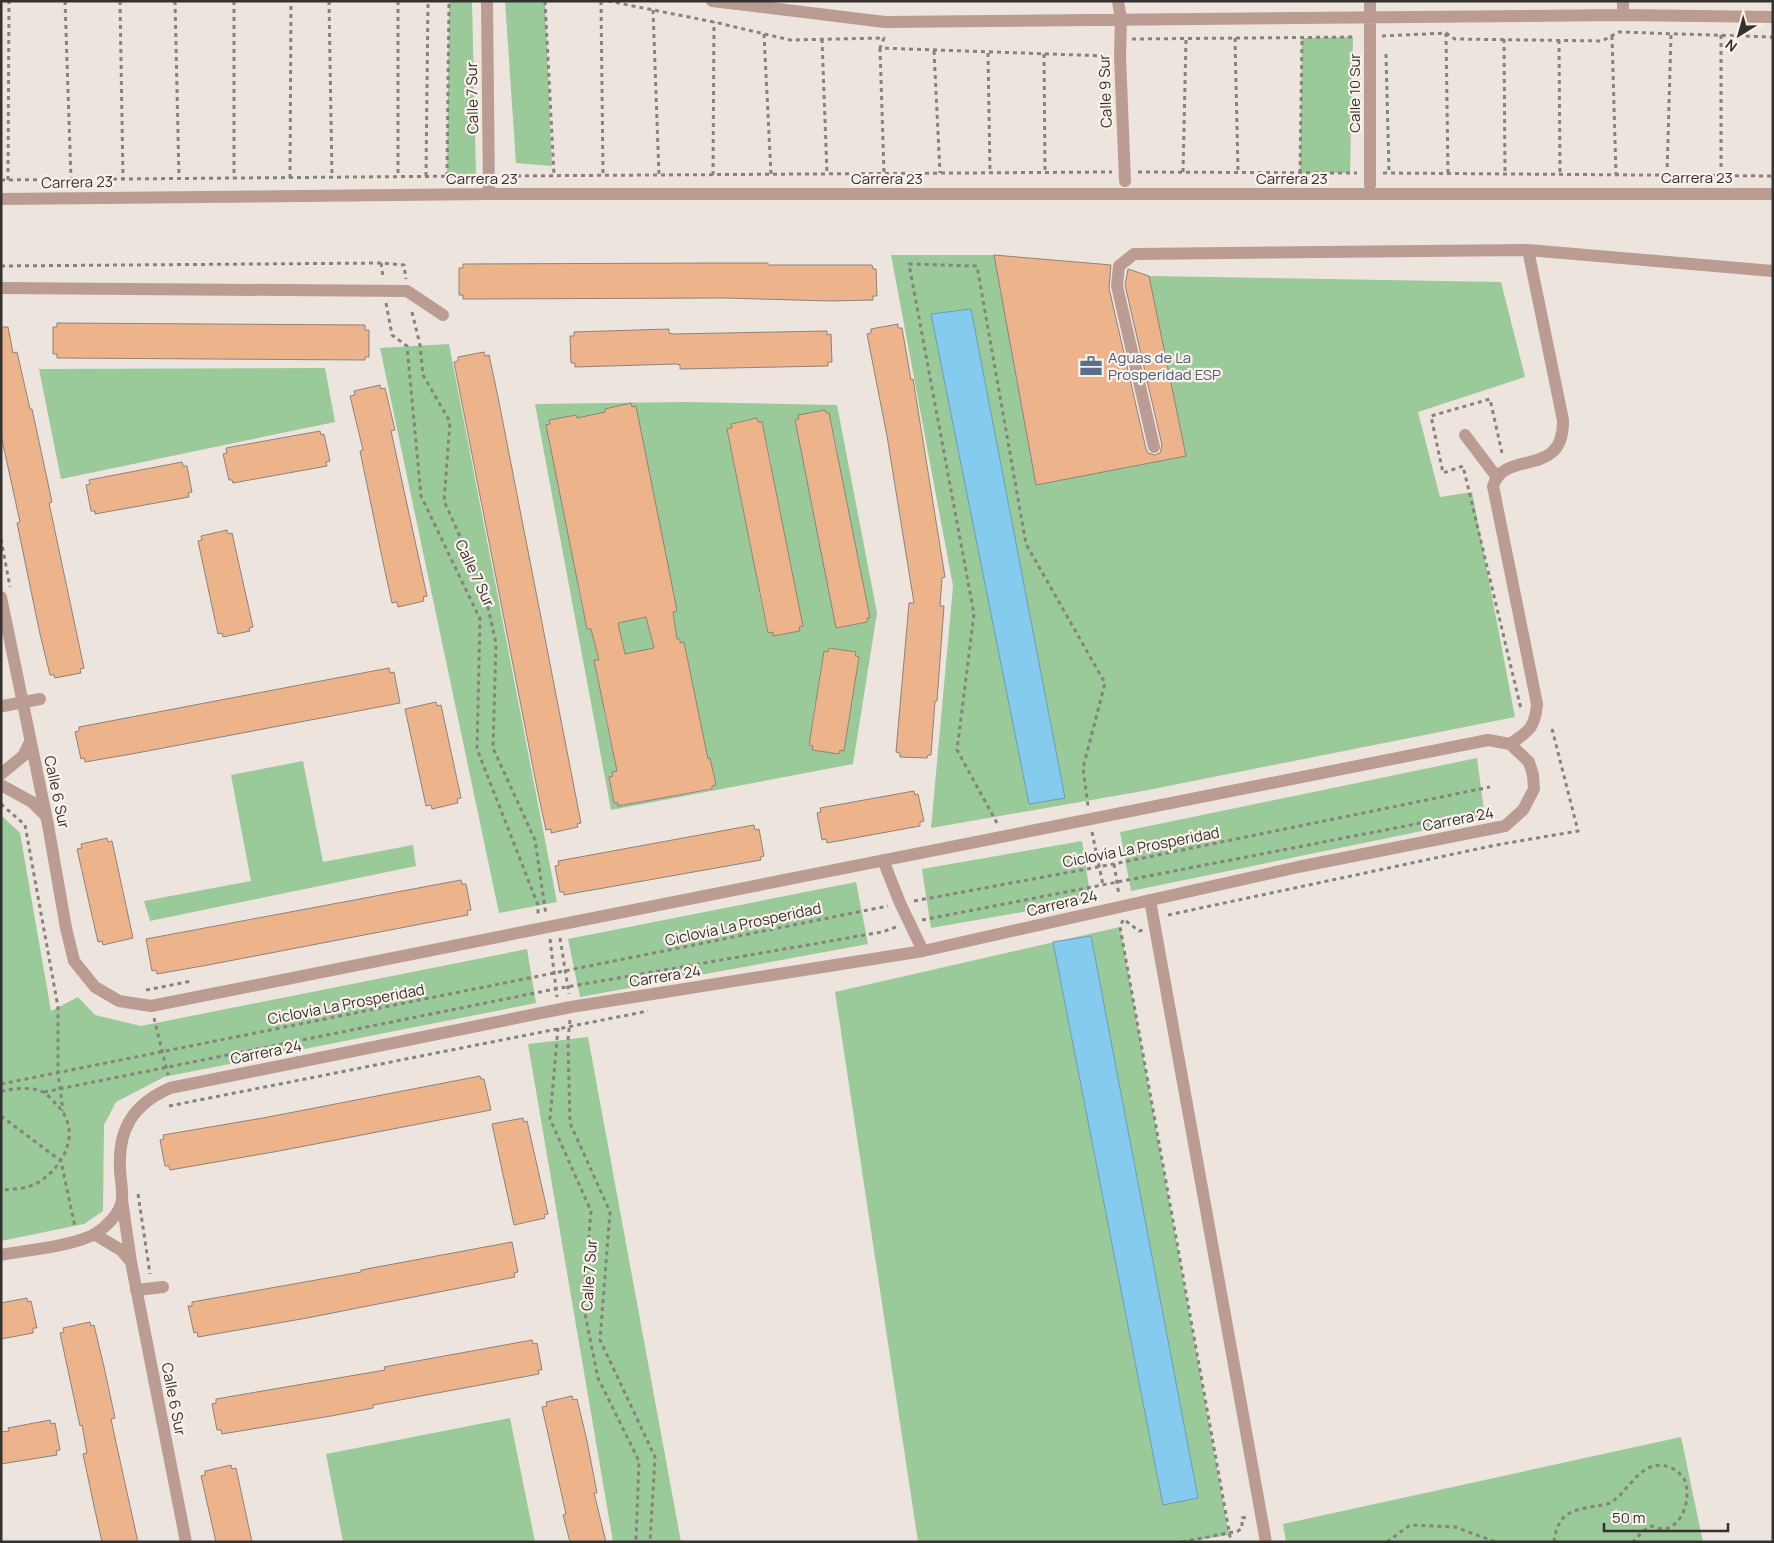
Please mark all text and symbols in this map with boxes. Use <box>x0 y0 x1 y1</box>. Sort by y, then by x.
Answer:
north arrow <box>1714 10 1764 60</box>
text: N <box>1721 35 1741 56</box>
street label: Calle 9 Sur <box>1093 53 1117 128</box>
street label: Calle 10 Sur <box>1344 53 1365 133</box>
street label: Calle 7 Sur <box>461 61 483 134</box>
street label: Carrera 23 <box>1661 167 1733 188</box>
street label: Carrera 23 <box>446 168 518 189</box>
street label: Carrera 23 <box>851 168 923 189</box>
street label: Carrera 23 <box>1256 168 1328 189</box>
street label: Carrera 23 <box>41 171 113 193</box>
place label: Aguas de La Prosperidad ESP <box>1108 347 1221 385</box>
office icon: Aguas de La Prosperidad ESP <box>1078 353 1104 379</box>
street label: Calle 7 Sur <box>450 536 500 611</box>
street label: Calle 6 Sur <box>39 754 75 831</box>
street label: Carrera 24 <box>1421 802 1496 836</box>
street label: Ciclovía La Prosperidad <box>1061 821 1221 873</box>
street label: Carrera 24 <box>1025 885 1100 921</box>
street label: Ciclovía La Prosperidad <box>663 897 823 951</box>
street label: Carrera 24 <box>628 960 702 992</box>
street label: Ciclovía La Prosperidad <box>266 978 426 1030</box>
street label: Carrera 24 <box>229 1035 304 1069</box>
street label: Calle 7 Sur <box>576 1238 602 1312</box>
street label: Calle 6 Sur <box>157 1361 191 1438</box>
scale bar <box>1604 1500 1728 1532</box>
text: 50 m <box>1612 1507 1646 1528</box>

